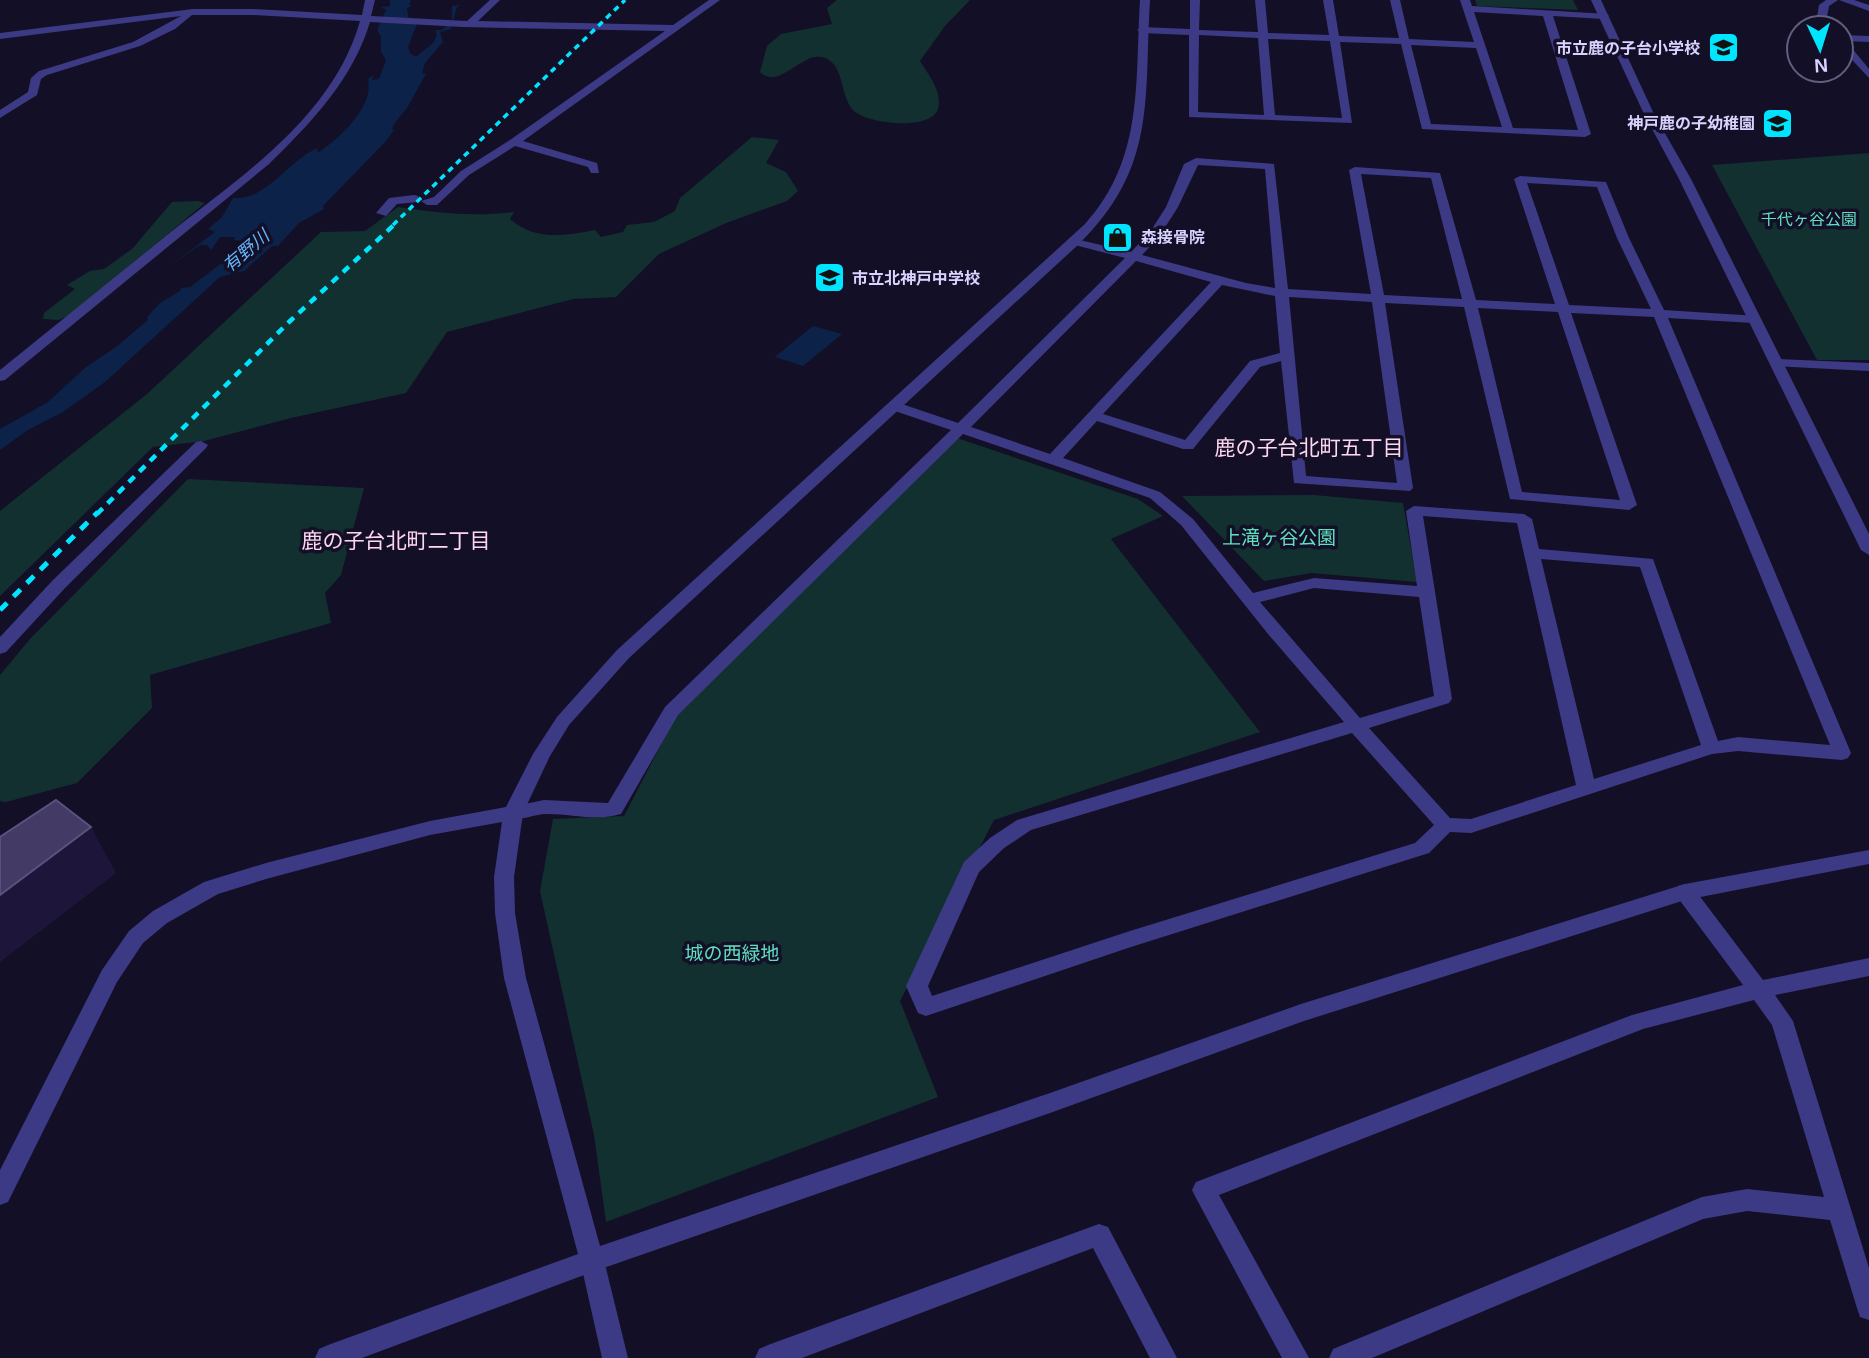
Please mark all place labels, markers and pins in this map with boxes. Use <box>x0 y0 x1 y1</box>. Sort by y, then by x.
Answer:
school or university icon: 市立鹿の子台小学校 <box>1706 31 1740 65</box>
place label: 市立鹿の子台小学校 <box>1556 40 1700 57</box>
school or university icon: 神戸鹿の子幼稚園 <box>1761 106 1795 140</box>
place label: 神戸鹿の子幼稚園 <box>1627 114 1755 132</box>
shop icon: 森接骨院 <box>1101 220 1135 254</box>
place label: 森接骨院 <box>1141 229 1205 246</box>
school or university icon: 市立北神戸中学校 <box>812 261 846 295</box>
place label: 市立北神戸中学校 <box>852 269 980 287</box>

